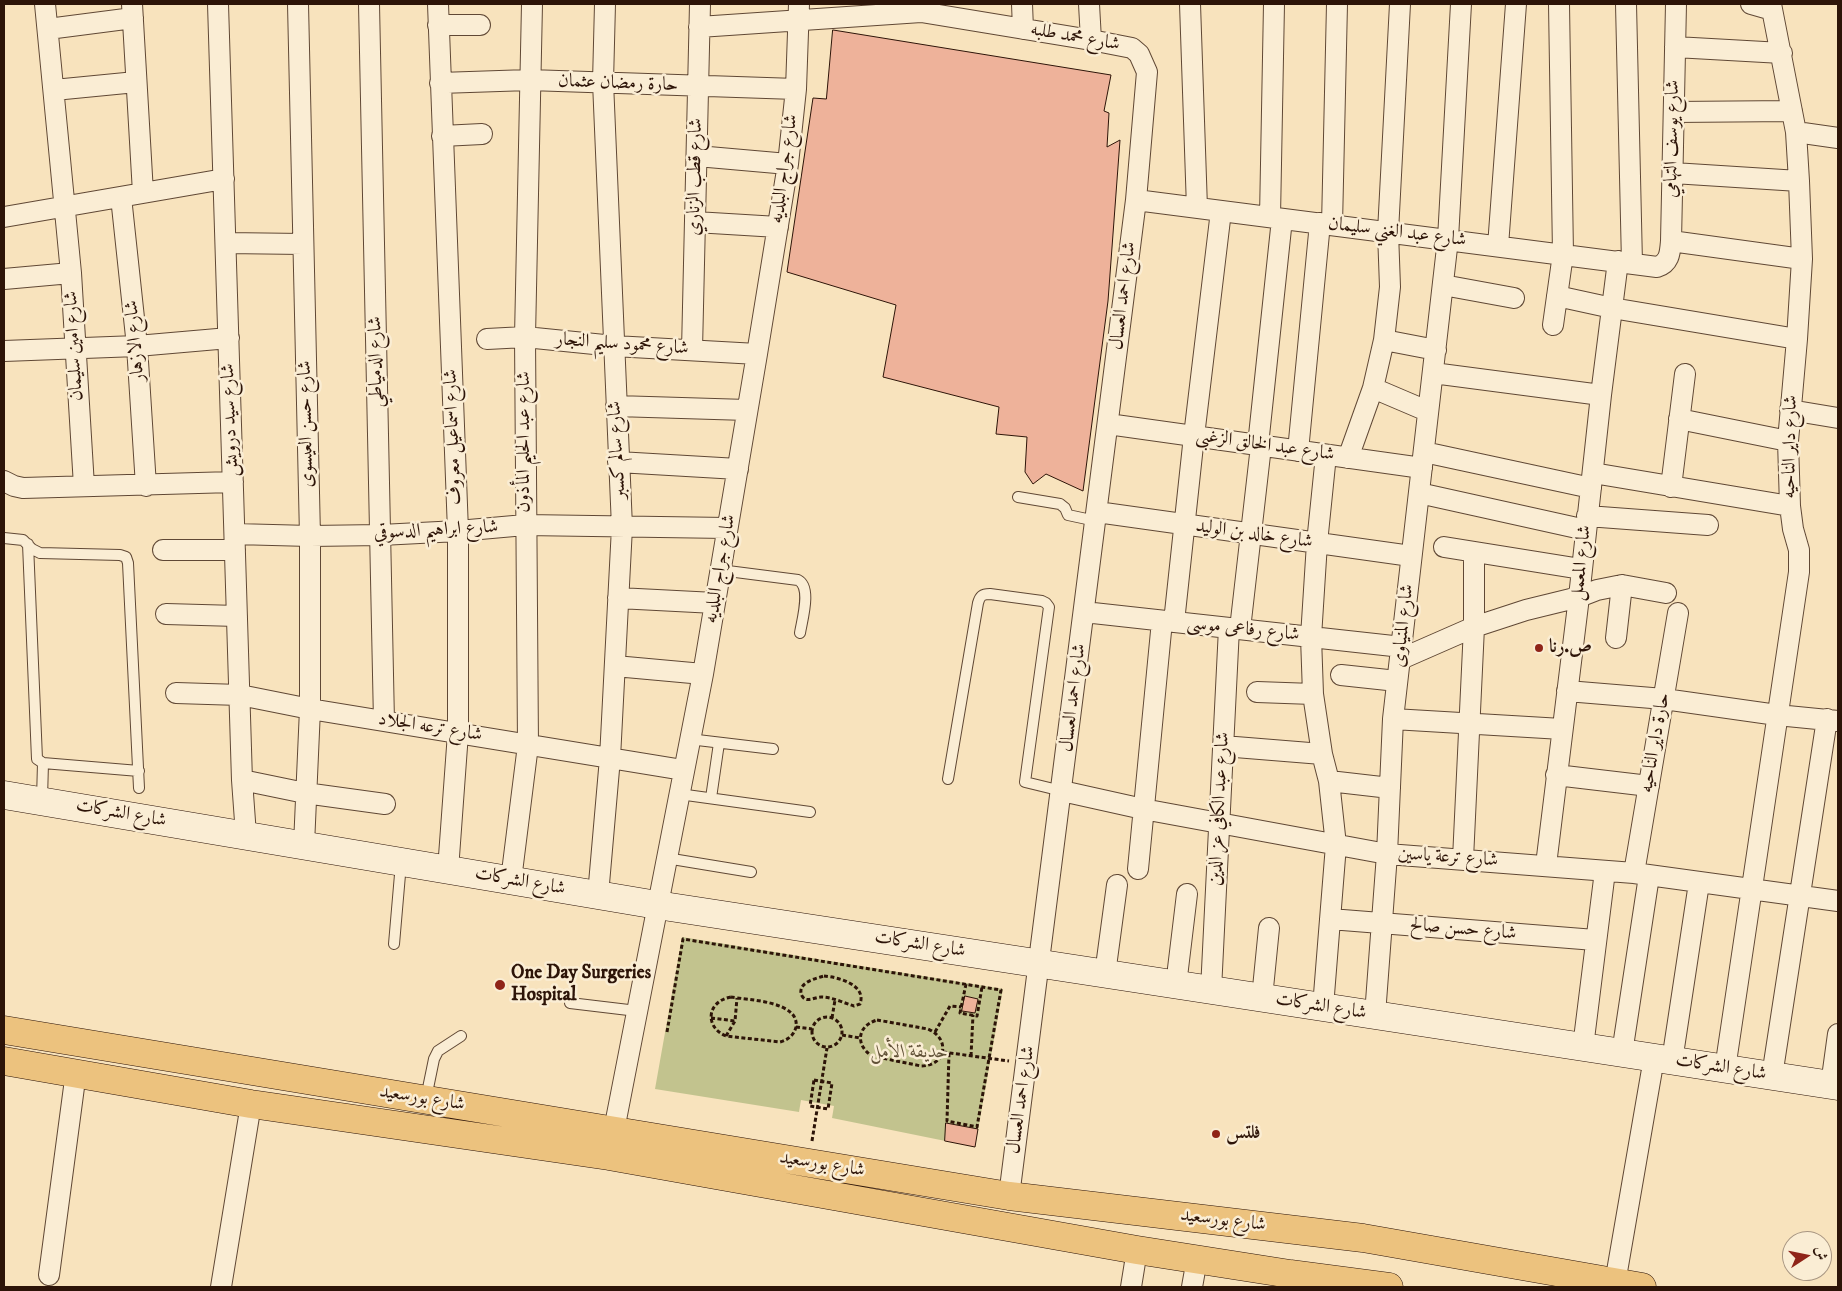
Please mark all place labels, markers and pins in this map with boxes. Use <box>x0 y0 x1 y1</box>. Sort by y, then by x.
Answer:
place label: ص.رنا <box>1549 637 1592 659</box>
marker: ص.رنا <box>1533 642 1545 654</box>
place label: One Day Surgeries Hospital <box>511 963 651 1007</box>
marker: One Day Surgeries Hospital <box>493 978 507 992</box>
place label: فلتس <box>1226 1123 1260 1145</box>
marker: فلتس <box>1210 1128 1222 1140</box>

